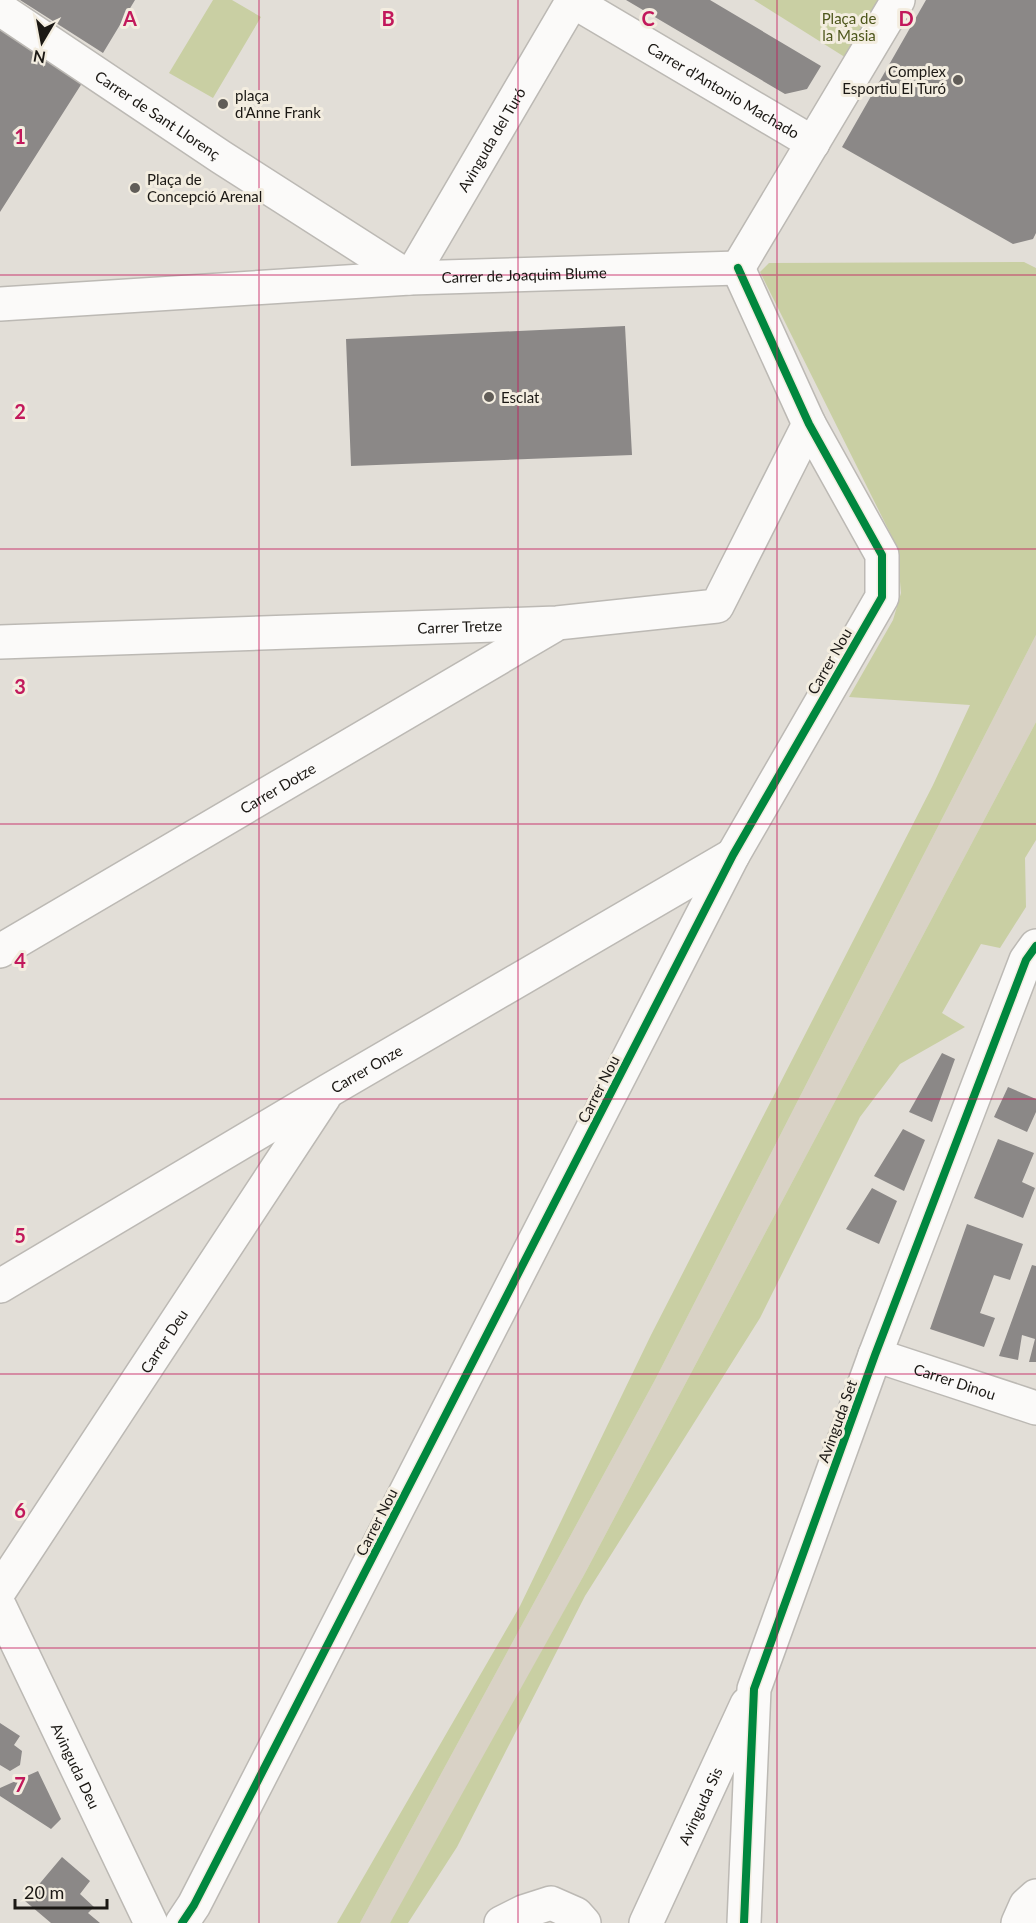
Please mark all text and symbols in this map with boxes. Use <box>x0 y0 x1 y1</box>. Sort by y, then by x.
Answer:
text: A <box>122 6 137 30</box>
text: B <box>381 6 395 30</box>
text: C <box>641 6 655 30</box>
text: D <box>898 6 914 30</box>
park label: Plaça de la Masia <box>822 9 876 44</box>
north arrow <box>12 12 72 72</box>
street label: Carrer d'Antonio Machado <box>644 38 803 142</box>
text: N <box>32 47 47 68</box>
place label: Complex Esportiu El Turó <box>842 62 947 97</box>
street label: Carrer de Sant Llorenç <box>92 66 224 163</box>
marker: Complex Esportiu El Turó <box>951 73 965 87</box>
street label: Avinguda del Turó <box>454 84 529 195</box>
place label: plaça d'Anne Frank <box>235 86 321 121</box>
marker: plaça d'Anne Frank <box>216 97 230 111</box>
text: 1 <box>14 124 26 148</box>
place label: Plaça de Concepció Arenal <box>147 170 262 205</box>
marker: Plaça de Concepció Arenal <box>128 181 142 195</box>
street label: Carrer de Joaquim Blume <box>441 263 607 286</box>
place label: Esclat <box>501 388 540 406</box>
marker: Esclat <box>482 390 496 404</box>
text: 2 <box>14 399 26 423</box>
street label: Carrer Tretze <box>417 616 502 637</box>
street label: Carrer Nou <box>803 625 855 697</box>
text: 3 <box>14 674 26 698</box>
street label: Carrer Dotze <box>237 759 319 817</box>
text: 4 <box>14 948 26 972</box>
street label: Carrer Onze <box>327 1041 405 1097</box>
street label: Carrer Nou <box>573 1052 623 1126</box>
text: 5 <box>14 1223 26 1247</box>
street label: Carrer Deu <box>136 1306 191 1376</box>
street label: Carrer Dinou <box>912 1359 998 1403</box>
street label: Avinguda Set <box>814 1377 860 1465</box>
street label: Carrer Nou <box>351 1485 401 1559</box>
text: 6 <box>14 1498 26 1522</box>
street label: Avinguda Deu <box>48 1720 104 1812</box>
street label: Avinguda Sis <box>674 1764 726 1847</box>
text: 7 <box>14 1772 26 1796</box>
scale bar <box>15 1872 106 1910</box>
text: 20 m <box>24 1881 64 1903</box>

